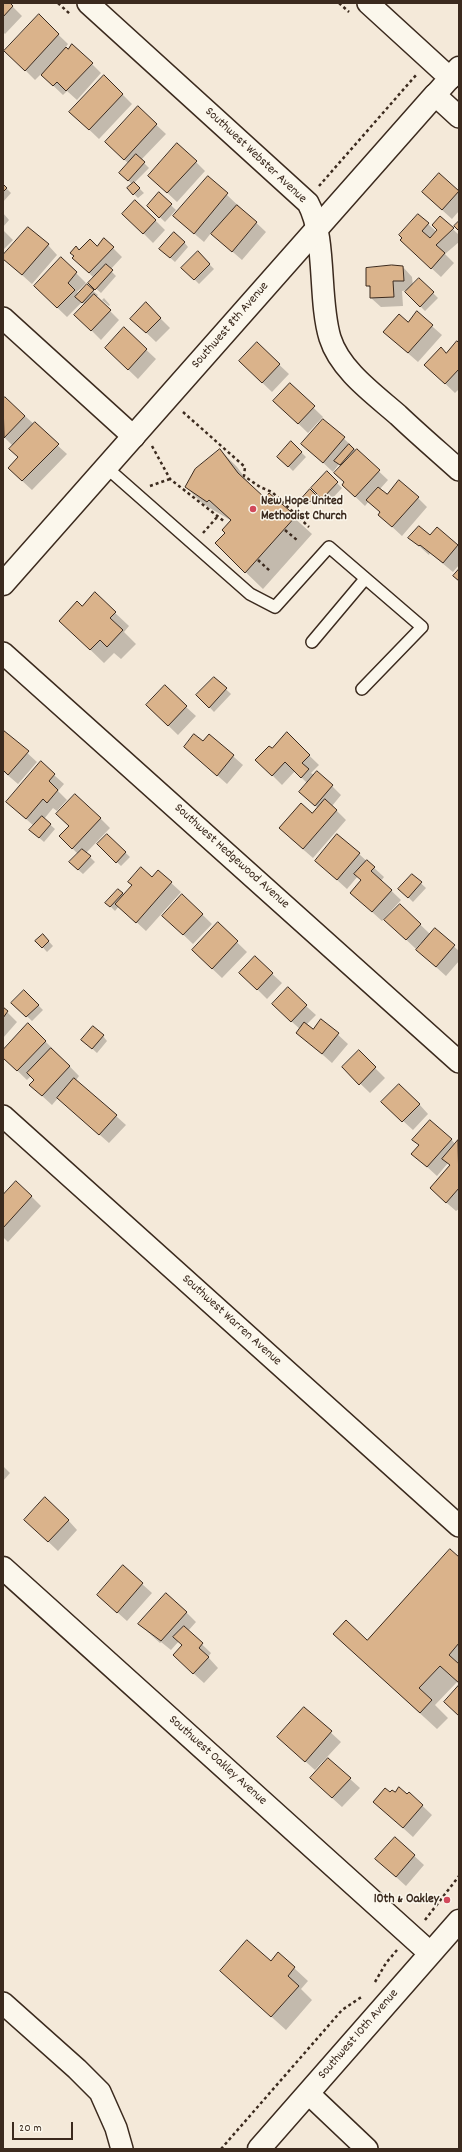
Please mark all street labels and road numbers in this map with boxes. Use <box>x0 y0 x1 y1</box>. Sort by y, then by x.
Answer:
street label: Southwest Webster Avenue <box>201 105 309 207</box>
street label: Southwest 8th Avenue <box>189 279 273 373</box>
street label: Southwest Hedgewood Avenue <box>170 801 292 913</box>
street label: Southwest Warren Avenue <box>178 1272 284 1370</box>
street label: Southwest Oakley Avenue <box>165 1713 269 1809</box>
street label: Southwest 10th Avenue <box>316 1987 402 2083</box>

